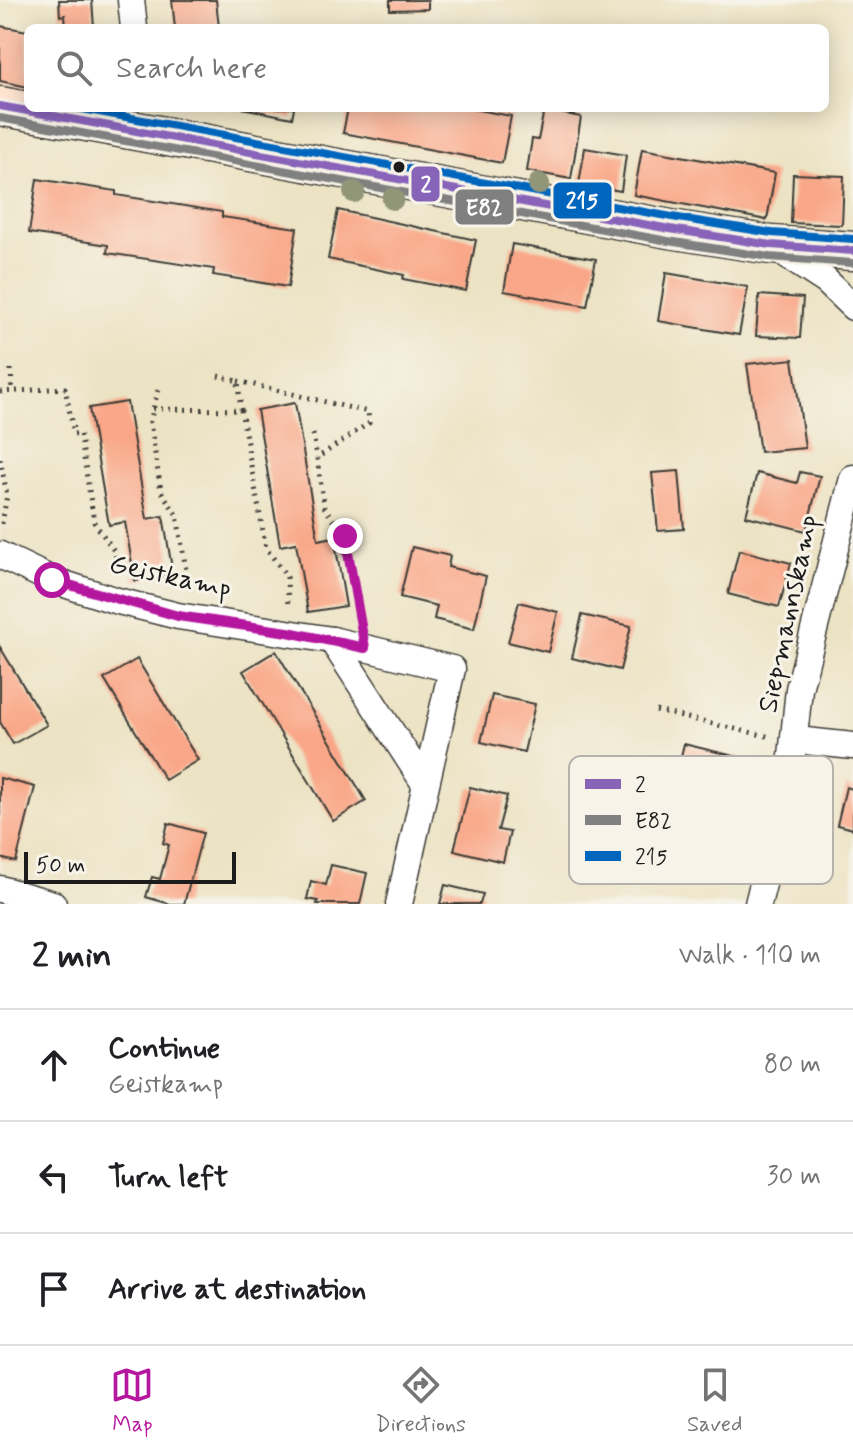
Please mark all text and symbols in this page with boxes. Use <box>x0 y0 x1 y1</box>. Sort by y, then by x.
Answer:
search box <box>24 24 829 112</box>
icon: search <box>52 46 96 90</box>
text: Search here <box>116 49 267 88</box>
unlabelled marker <box>391 159 407 175</box>
line badge: 2 <box>410 165 441 203</box>
text: 2 <box>421 172 432 200</box>
line badge: 215 <box>552 181 613 220</box>
line badge: E82 <box>454 188 515 226</box>
text: 215 <box>566 188 598 216</box>
text: E82 <box>466 195 502 223</box>
street label: Siepmannskamp <box>750 512 828 716</box>
route end <box>327 518 363 554</box>
street label: Geistkamp <box>106 546 234 608</box>
route start <box>34 562 70 598</box>
legend <box>569 756 833 884</box>
text: 2 <box>635 772 646 800</box>
text: E82 <box>635 808 672 836</box>
text: 215 <box>635 844 667 872</box>
scale bar <box>24 848 236 884</box>
text: 50 m <box>36 852 85 880</box>
text: 2 min <box>32 934 112 979</box>
text: Walk · 110 m <box>679 939 821 973</box>
text: Continue <box>108 1029 220 1068</box>
icon: ahead <box>32 1043 76 1087</box>
text: 80 m <box>764 1048 821 1082</box>
text: Geistkamp <box>108 1068 223 1102</box>
icon: left <box>32 1155 76 1199</box>
text: Turn left <box>108 1158 228 1197</box>
text: 30 m <box>767 1160 821 1194</box>
icon: arrive <box>32 1267 76 1311</box>
text: Arrive at destination <box>108 1270 366 1309</box>
tab: Map <box>110 1363 154 1439</box>
tab: Directions <box>375 1363 466 1439</box>
tab: Saved <box>687 1363 742 1439</box>

